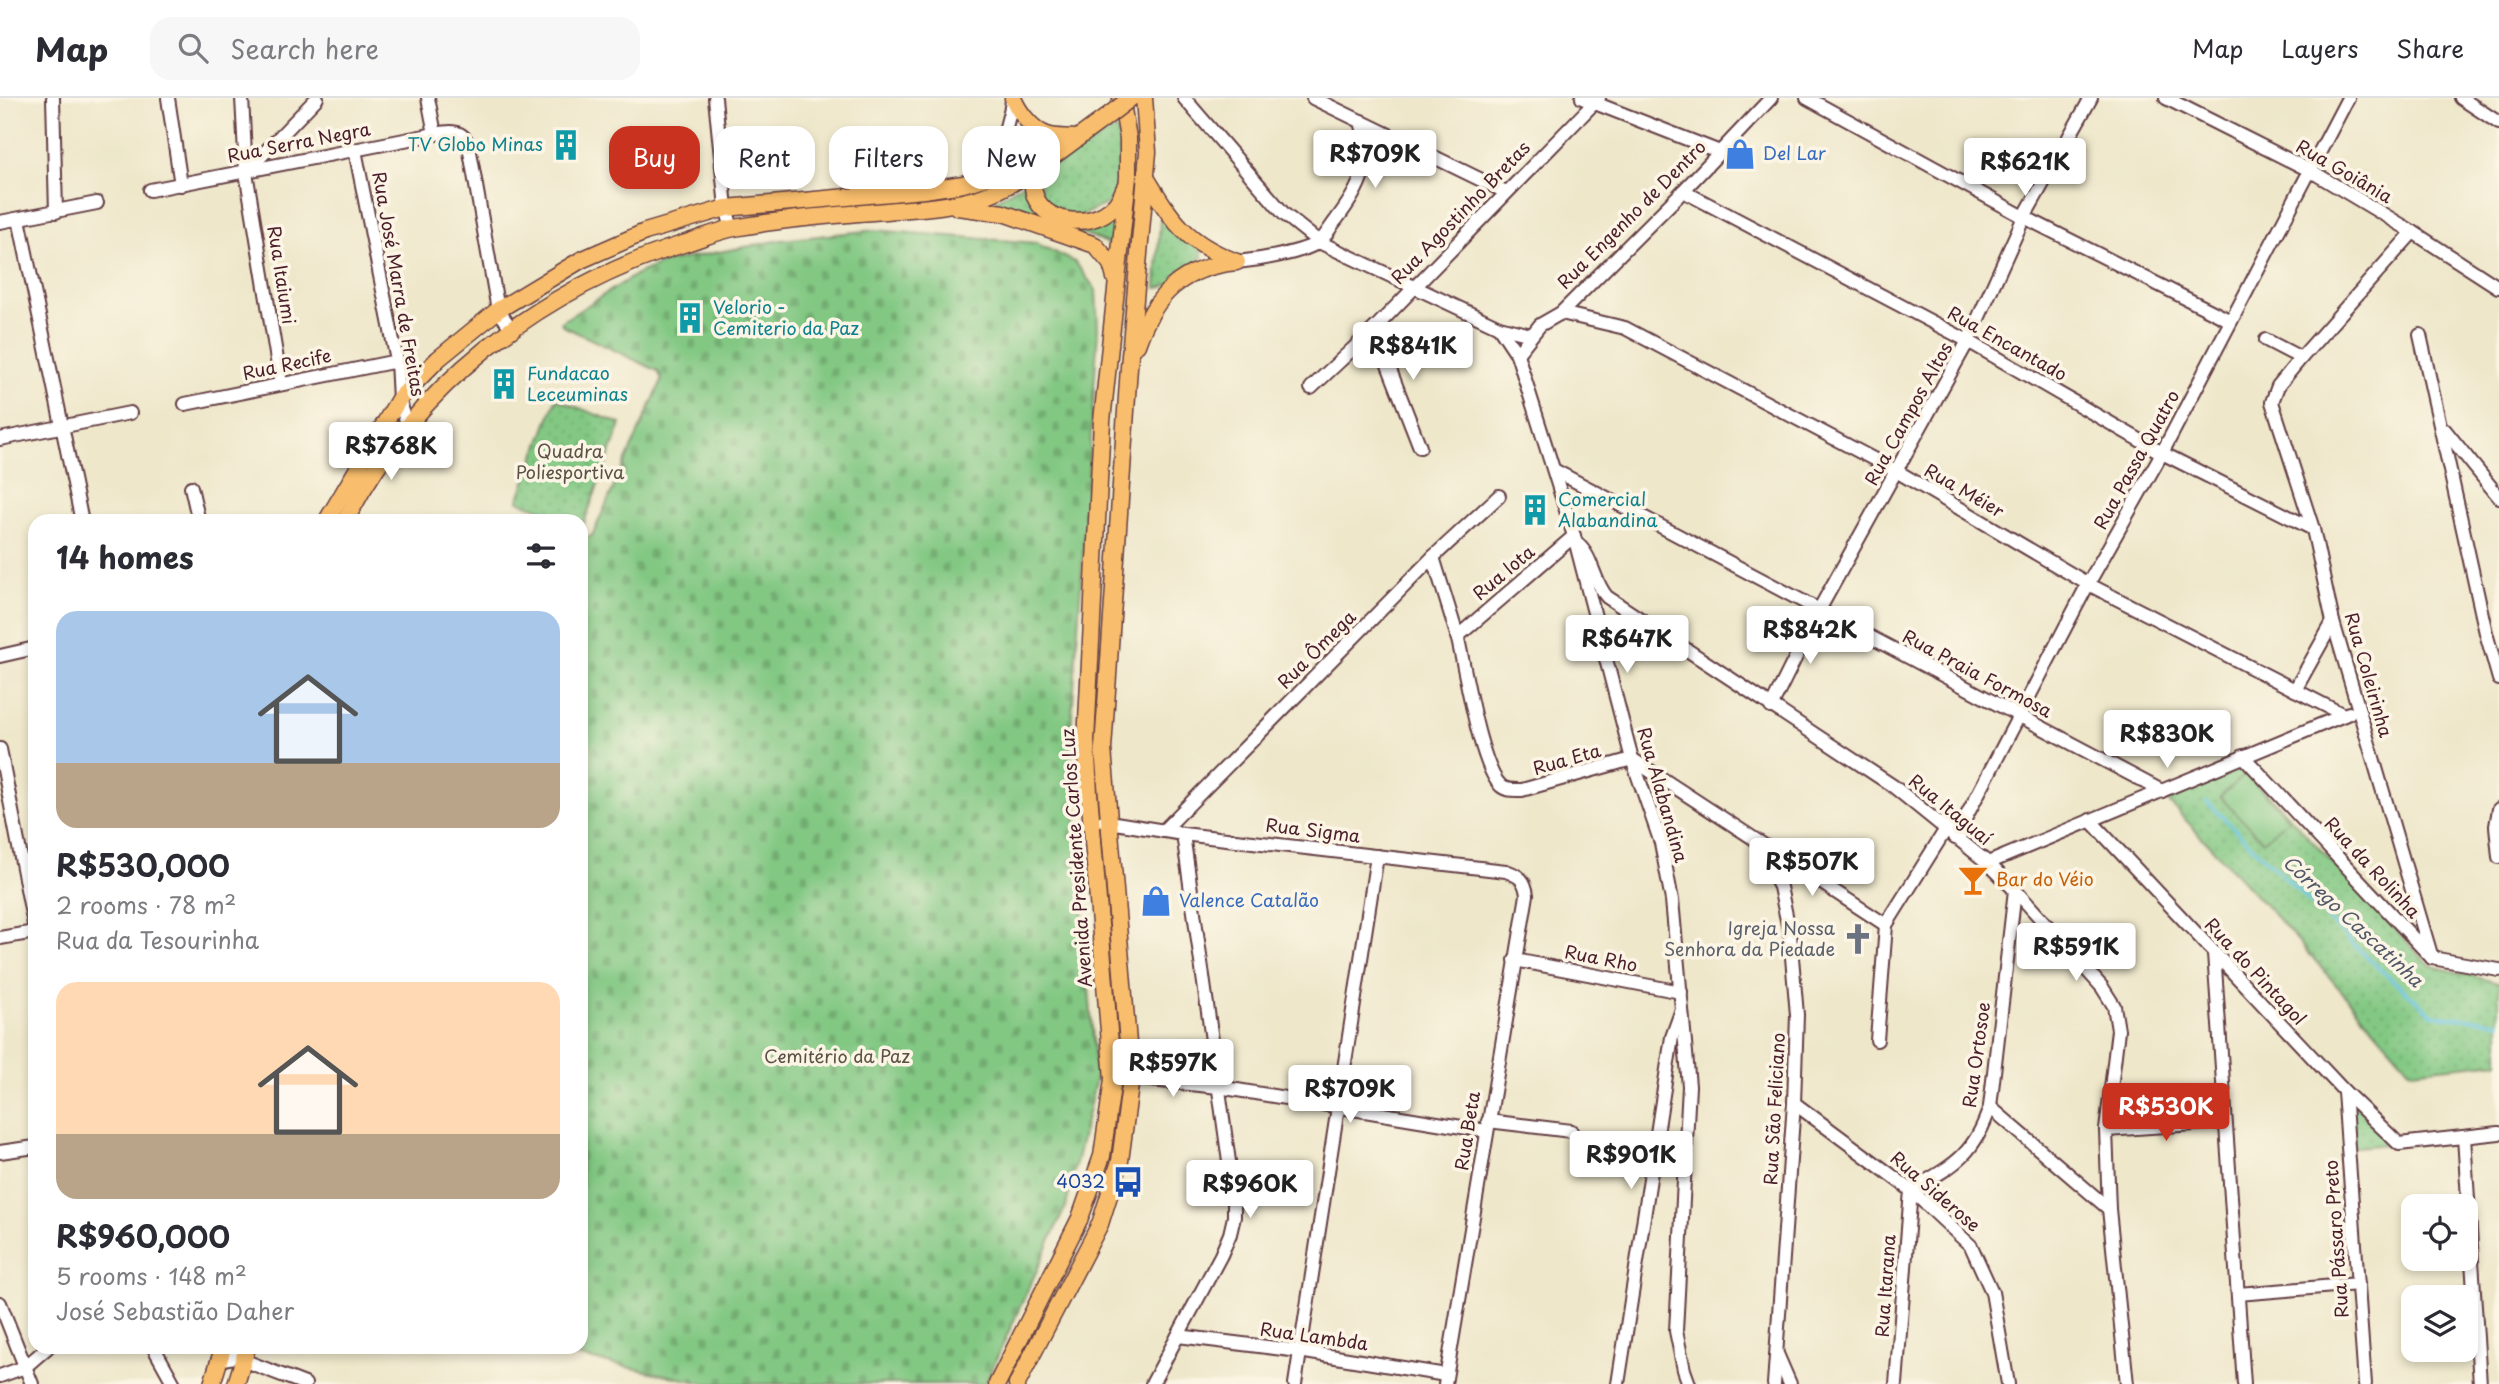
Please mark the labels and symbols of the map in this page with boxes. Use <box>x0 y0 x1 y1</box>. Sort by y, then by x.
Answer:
street label: Rua Serra Negra <box>225 114 373 169</box>
building icon: TV Globo Minas <box>549 128 583 162</box>
place label: TV Globo Minas <box>407 130 543 157</box>
pin: R$709K <box>1318 130 1432 190</box>
street label: Rua Goiânia <box>2291 132 2398 209</box>
street label: Rua Engenho de Dentro <box>1550 133 1712 295</box>
street label: Rua Agostinho Bretas <box>1384 134 1536 290</box>
shop icon: Del Lar <box>1723 137 1757 171</box>
place label: Del Lar <box>1763 139 1827 166</box>
pin: R$621K <box>1968 139 2082 198</box>
street label: Rua José Marra de Freitas <box>366 169 433 398</box>
street label: Rua Itaiumi <box>261 224 304 326</box>
place label: Velorio - Cemiterio da Paz <box>713 293 859 341</box>
street label: Rua Encantado <box>1943 299 2072 387</box>
building icon: Velorio - Cemiterio da Paz <box>673 301 707 335</box>
pin: R$841K <box>1356 322 1470 382</box>
street label: Rua Campos Altos <box>1857 337 1958 490</box>
street label: Rua Recife <box>240 341 334 386</box>
place label: Fundacao Leceuminas <box>527 359 628 407</box>
building icon: Fundacao Leceuminas <box>487 367 521 401</box>
street label: Rua Passa Quatro <box>2086 385 2185 534</box>
pin: R$768K <box>334 422 448 482</box>
park label: Quadra Poliesportiva <box>516 437 625 485</box>
street label: Rua Méier <box>1920 456 2010 524</box>
place label: Comercial Alabandina <box>1558 485 1658 533</box>
building icon: Comercial Alabandina <box>1518 493 1552 527</box>
street label: Rua Iota <box>1466 537 1540 606</box>
street label: Rua Ômega <box>1271 603 1362 694</box>
pin: R$842K <box>1753 606 1867 666</box>
street label: Rua Coleirinha <box>2339 609 2400 741</box>
pin: R$647K <box>1570 616 1684 675</box>
street label: Rua Praia Formosa <box>1898 622 2058 724</box>
pin: R$830K <box>2110 710 2224 770</box>
street label: Rua Alabandina <box>1631 724 1696 866</box>
street label: Avenida Presidente Carlos Luz <box>1053 727 1098 988</box>
street label: Rua Eta <box>1530 736 1604 781</box>
street label: Rua Itaguaí <box>1904 767 1999 851</box>
street label: Rua Sigma <box>1264 810 1363 849</box>
street label: Rua da Rolinha <box>2319 810 2428 924</box>
pin: R$507K <box>1755 838 1869 898</box>
water label: Córrego Cascatinha <box>2277 848 2431 994</box>
bar icon: Bar do Véio <box>1956 863 1990 897</box>
place label: Bar do Véio <box>1996 865 2094 892</box>
shop icon: Valence Catalão <box>1139 884 1173 918</box>
place label: Valence Catalão <box>1179 886 1319 913</box>
street label: Rua do Pintagol <box>2199 911 2313 1031</box>
place label: Igreja Nossa Senhora da Piedade <box>1664 914 1836 962</box>
church icon: Igreja Nossa Senhora da Piedade <box>1841 922 1875 956</box>
pin: R$591K <box>2019 924 2133 983</box>
street label: Rua Rho <box>1562 937 1640 978</box>
street label: Rua Ortosoe <box>1955 1000 1996 1109</box>
street label: Rua São Feliciano <box>1756 1032 1791 1186</box>
pin: R$597K <box>1116 1040 1230 1099</box>
park label: Cemitério da Paz <box>764 1042 910 1069</box>
pin: R$709K <box>1293 1066 1407 1125</box>
pin: R$530K <box>2109 1084 2223 1143</box>
street label: Rua Beta <box>1447 1088 1486 1172</box>
pin: R$901K <box>1574 1132 1688 1191</box>
street label: Rua Siderose <box>1885 1144 1987 1238</box>
street label: Rua Pássaro Preto <box>2317 1159 2354 1319</box>
pin: R$960K <box>1193 1160 1307 1220</box>
bus stop icon: 4032 <box>1111 1165 1145 1199</box>
place label: 4032 <box>1056 1167 1105 1194</box>
street label: Rua Itarana <box>1867 1233 1902 1338</box>
street label: Rua Lambda <box>1258 1315 1370 1356</box>

